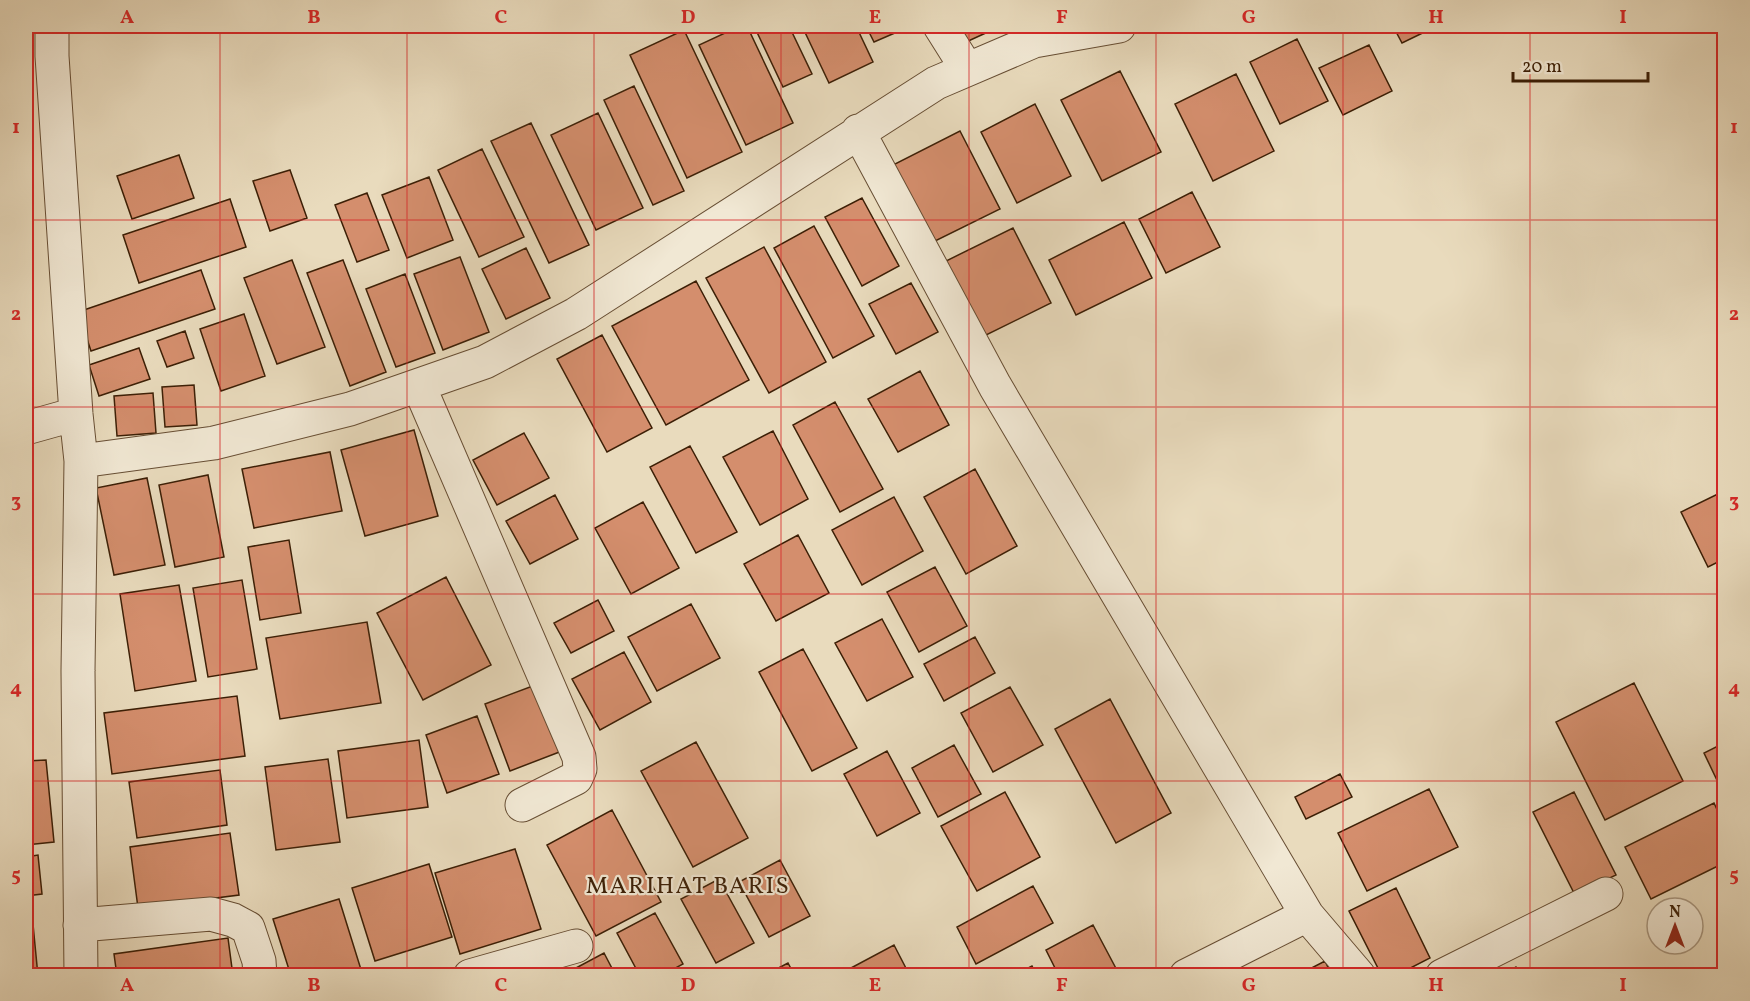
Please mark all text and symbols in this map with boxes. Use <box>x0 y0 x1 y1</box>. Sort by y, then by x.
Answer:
text: A <box>120 4 134 32</box>
text: B <box>307 4 321 32</box>
text: C <box>495 4 508 32</box>
text: D <box>681 4 695 32</box>
text: E <box>869 4 881 32</box>
text: F <box>1056 4 1068 32</box>
text: G <box>1242 4 1256 32</box>
text: H <box>1428 4 1444 32</box>
text: I <box>1619 4 1627 32</box>
scale bar <box>1513 45 1648 83</box>
text: 20 m <box>1522 55 1562 80</box>
text: 1 <box>12 114 20 142</box>
text: 1 <box>1730 114 1738 142</box>
text: 2 <box>11 301 21 329</box>
text: 2 <box>1729 301 1739 329</box>
text: 3 <box>11 488 21 516</box>
text: 3 <box>1729 488 1739 516</box>
text: 4 <box>10 675 22 703</box>
text: 4 <box>1728 675 1740 703</box>
text: 5 <box>11 862 21 890</box>
text: 5 <box>1729 862 1739 890</box>
district label: MARIHAT BARIS <box>586 870 790 904</box>
north arrow <box>1645 896 1705 956</box>
text: N <box>1669 902 1681 924</box>
text: A <box>120 972 134 1000</box>
text: B <box>307 972 321 1000</box>
text: C <box>495 972 508 1000</box>
text: D <box>681 972 695 1000</box>
text: E <box>869 972 881 1000</box>
text: F <box>1056 972 1068 1000</box>
text: G <box>1242 972 1256 1000</box>
text: H <box>1428 972 1444 1000</box>
text: I <box>1619 972 1627 1000</box>

